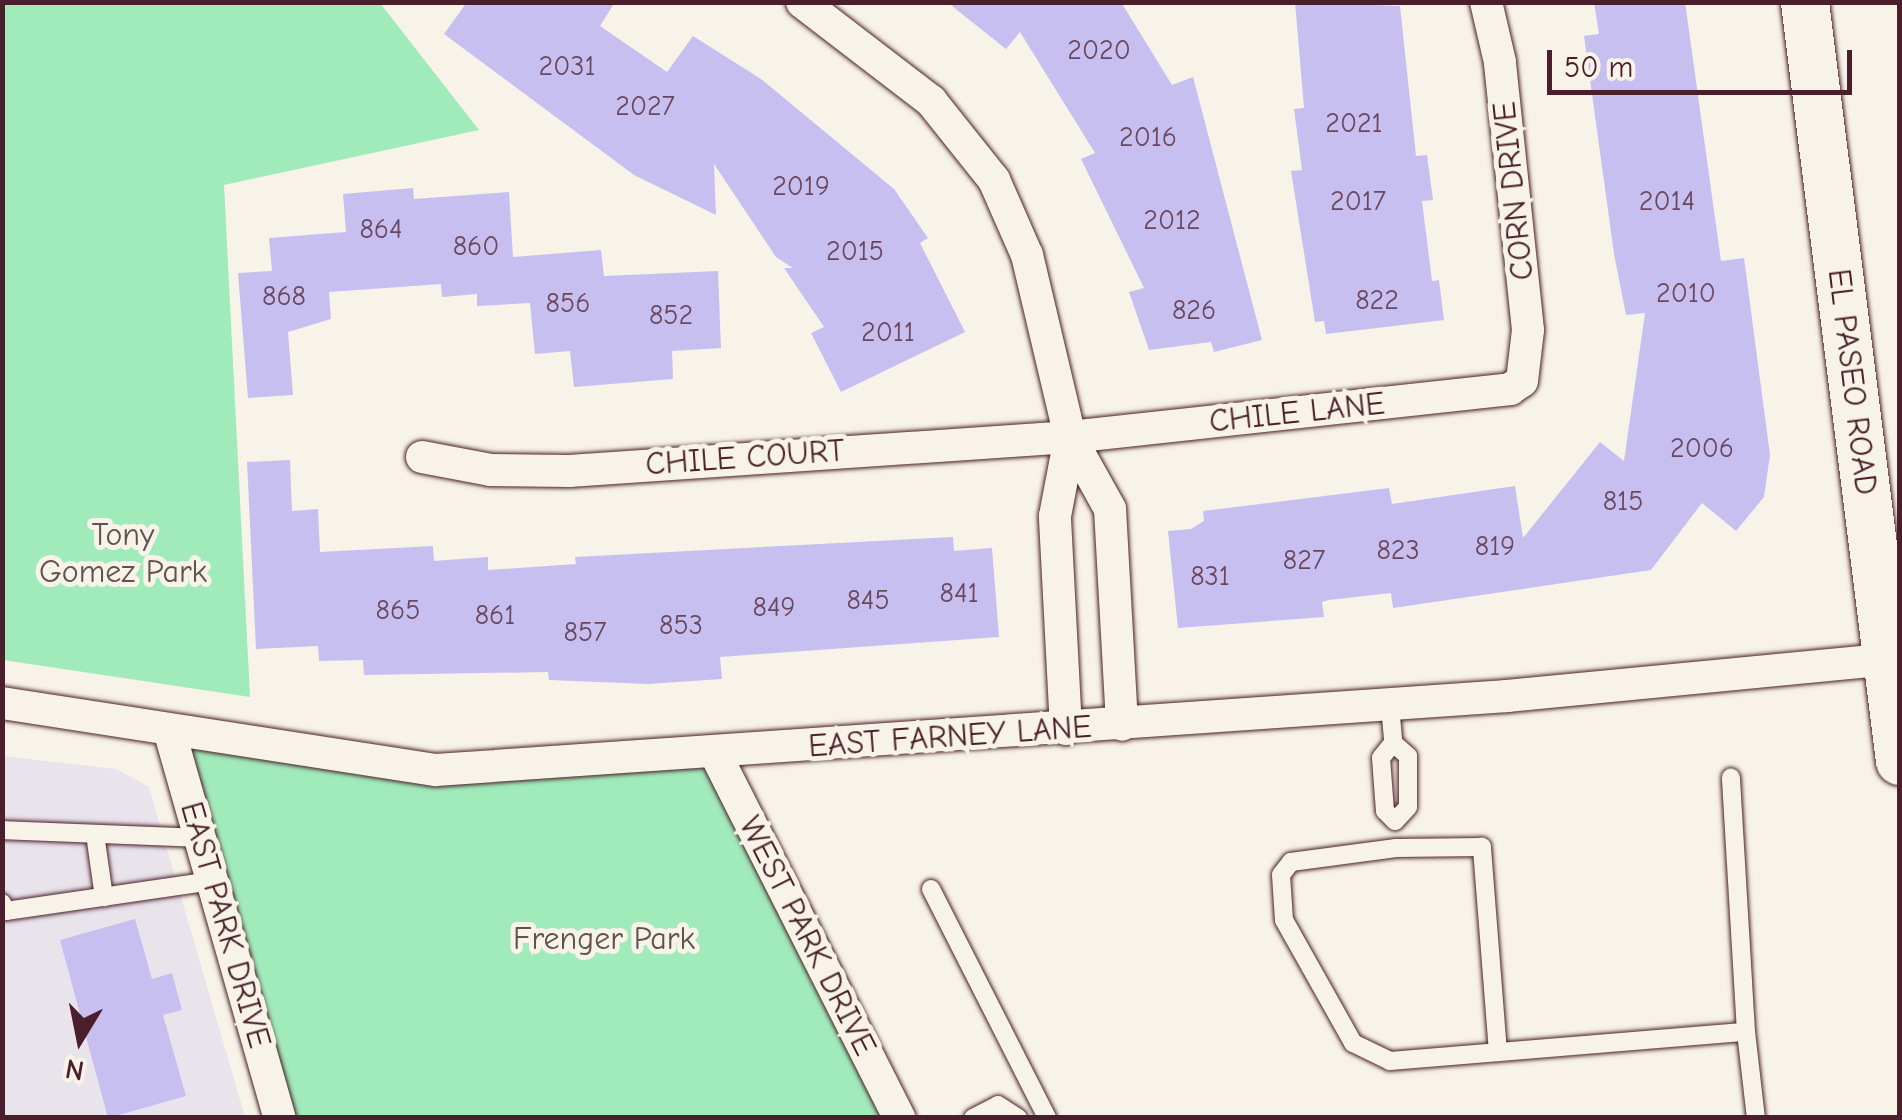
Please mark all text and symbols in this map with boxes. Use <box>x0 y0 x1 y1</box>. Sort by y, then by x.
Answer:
scale bar <box>1552 30 1857 92</box>
house number: 2020 <box>1067 33 1131 67</box>
house number: 2031 <box>539 49 595 83</box>
text: 50 m <box>1564 50 1633 85</box>
house number: 2027 <box>615 89 675 123</box>
street label: CORN DRIVE <box>1486 100 1542 282</box>
house number: 2021 <box>1325 106 1383 140</box>
house number: 2016 <box>1119 120 1177 154</box>
house number: 2019 <box>772 169 830 203</box>
house number: 2017 <box>1330 184 1386 218</box>
house number: 2014 <box>1639 184 1695 218</box>
house number: 2012 <box>1143 203 1201 237</box>
house number: 864 <box>359 212 403 246</box>
house number: 860 <box>453 229 499 263</box>
house number: 2015 <box>826 234 884 268</box>
street label: EL PASEO ROAD <box>1819 267 1885 497</box>
house number: 2010 <box>1656 276 1716 310</box>
house number: 868 <box>262 279 306 313</box>
house number: 822 <box>1355 283 1399 317</box>
house number: 856 <box>546 286 590 320</box>
house number: 826 <box>1172 293 1216 327</box>
house number: 852 <box>649 298 693 332</box>
house number: 2011 <box>861 315 915 349</box>
street label: CHILE LANE <box>1207 385 1387 441</box>
house number: 2006 <box>1670 431 1734 465</box>
street label: CHILE COURT <box>644 432 846 484</box>
house number: 815 <box>1603 484 1643 518</box>
park label: Tony Gomez Park <box>39 517 207 592</box>
house number: 819 <box>1475 529 1515 563</box>
house number: 823 <box>1376 533 1420 567</box>
house number: 827 <box>1283 543 1325 577</box>
house number: 831 <box>1190 559 1230 593</box>
house number: 841 <box>939 576 979 610</box>
house number: 845 <box>846 583 890 617</box>
house number: 849 <box>753 590 795 624</box>
house number: 865 <box>376 593 420 627</box>
house number: 861 <box>475 598 515 632</box>
house number: 853 <box>659 608 703 642</box>
house number: 857 <box>564 615 606 649</box>
street label: EAST FARNEY LANE <box>807 708 1093 766</box>
street label: EAST PARK DRIVE <box>172 798 278 1052</box>
street label: WEST PARK DRIVE <box>730 810 884 1062</box>
park label: Frenger Park <box>513 920 695 958</box>
north arrow <box>30 990 130 1090</box>
text: N <box>63 1052 87 1087</box>

